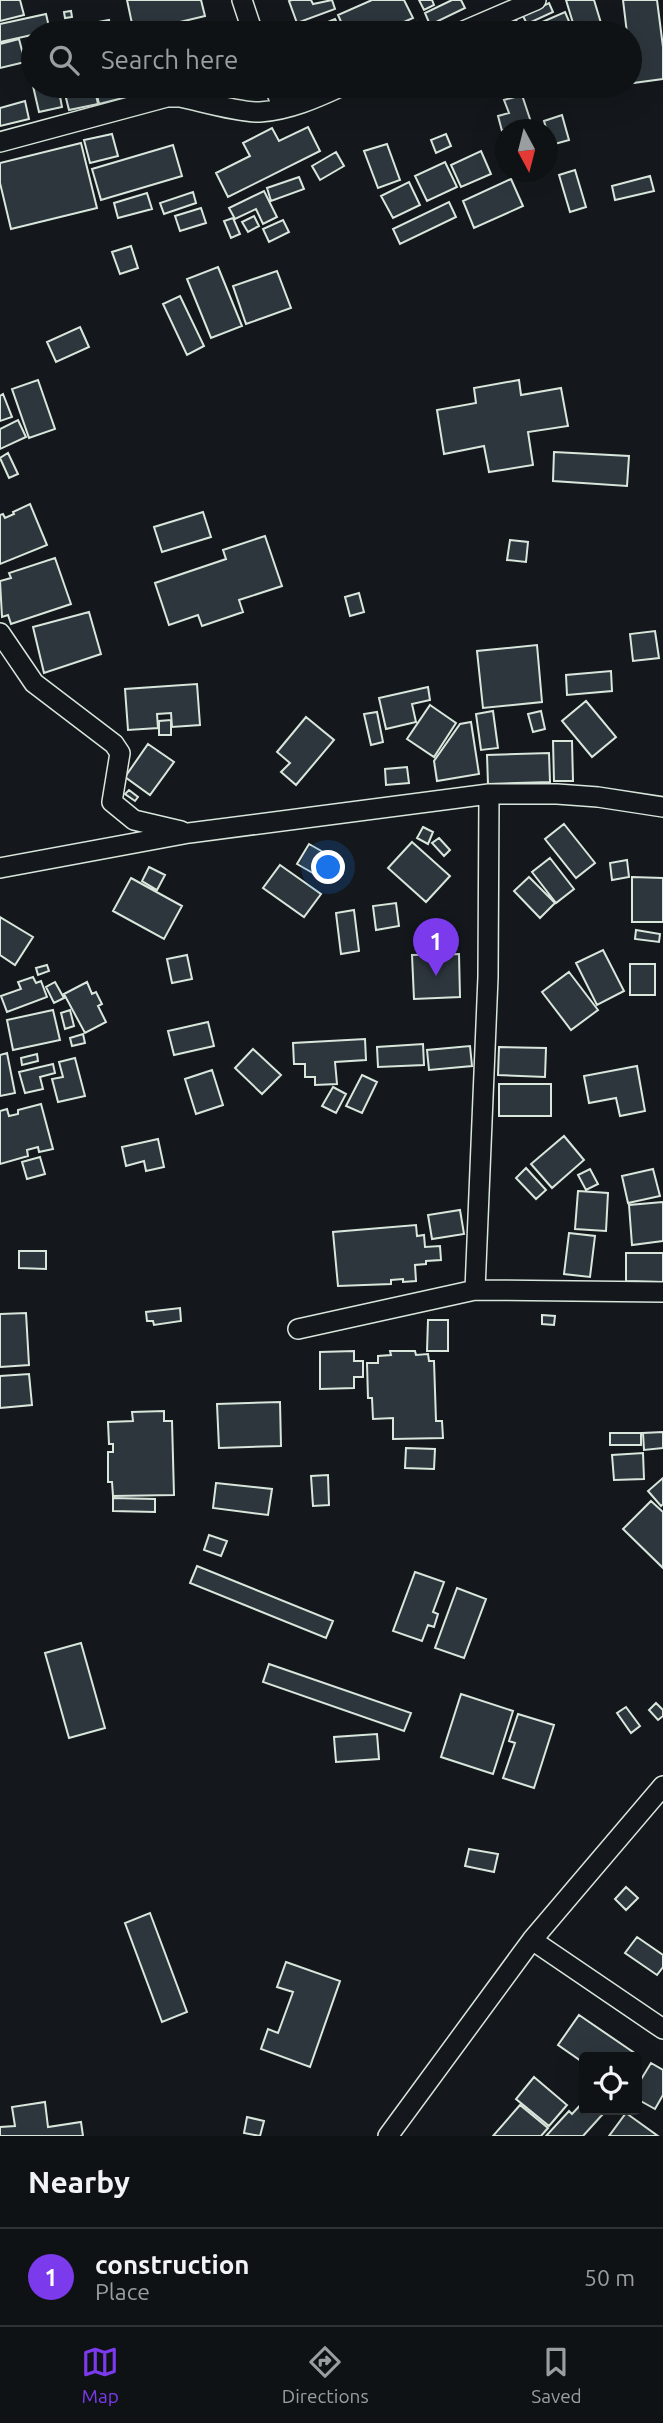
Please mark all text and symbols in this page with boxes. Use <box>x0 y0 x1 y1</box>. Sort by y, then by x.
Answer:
search box <box>21 21 642 98</box>
icon: search <box>45 41 83 79</box>
text: Search here <box>101 45 238 74</box>
north arrow <box>495 119 558 182</box>
your location <box>311 850 345 884</box>
pin: 1 <box>413 918 459 976</box>
map controls <box>579 2052 642 2115</box>
button: locate <box>579 2052 642 2115</box>
text: Nearby <box>28 2165 130 2199</box>
text: construction <box>95 2250 250 2279</box>
text: 1 <box>45 2265 57 2290</box>
text: 50 m <box>584 2265 635 2290</box>
text: Place <box>95 2279 150 2304</box>
tab: Map <box>81 2343 119 2407</box>
tab: Directions <box>282 2343 369 2407</box>
tab: Saved <box>531 2343 582 2407</box>

